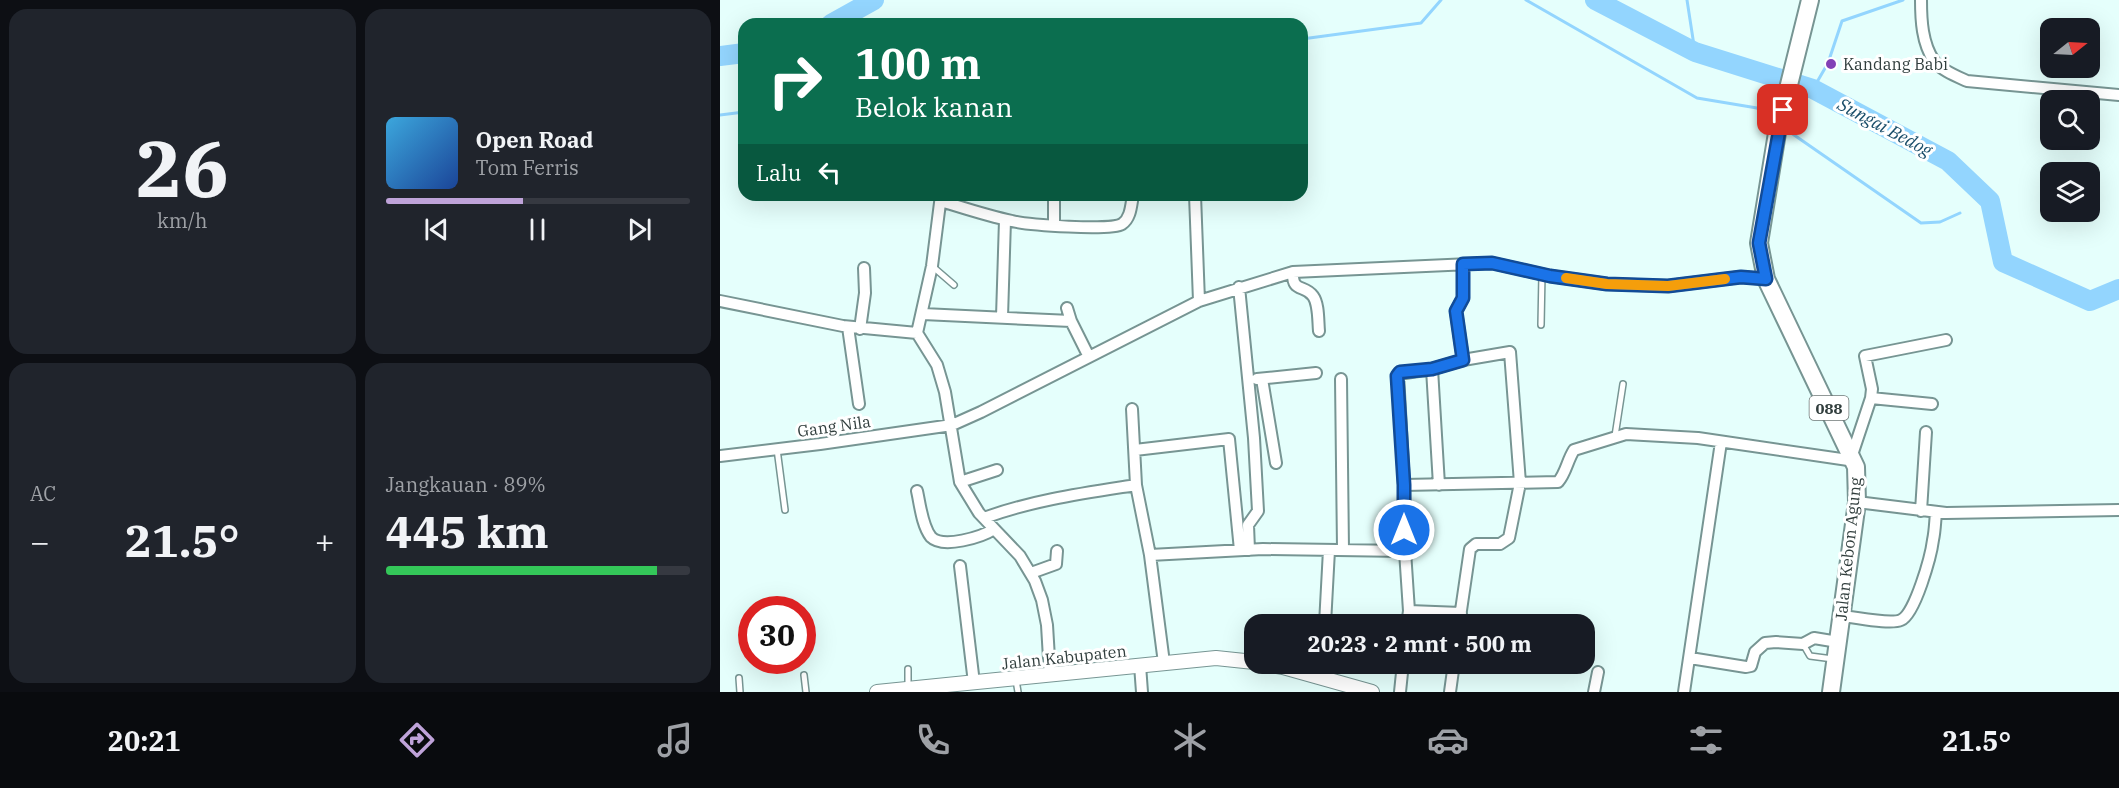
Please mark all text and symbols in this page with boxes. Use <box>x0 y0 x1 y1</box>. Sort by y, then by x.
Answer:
north arrow <box>2040 18 2100 78</box>
map controls <box>2040 18 2100 222</box>
text: 100 m <box>855 36 981 91</box>
icon: right <box>756 42 834 120</box>
place label: Kandang Babi <box>1843 54 1948 74</box>
marker: Kandang Babi <box>1824 57 1838 71</box>
pin <box>1757 84 1808 135</box>
text: Belok kanan <box>855 89 1013 124</box>
button: search <box>2040 90 2100 150</box>
water label: Sungai Bedog <box>1833 92 1937 162</box>
icon: arrive <box>1766 93 1799 126</box>
text: 26 <box>135 117 229 218</box>
text: Open Road <box>476 125 594 154</box>
text: Tom Ferris <box>476 154 579 181</box>
icon: left <box>813 156 846 189</box>
text: Lalu <box>756 158 801 187</box>
button: layers <box>2040 162 2100 222</box>
text: km/h <box>157 207 208 234</box>
icon: previous <box>420 213 453 246</box>
icon: pause <box>521 213 554 246</box>
icon: next <box>623 213 656 246</box>
road number: 088 <box>1810 396 1848 420</box>
street label: Gang Nila <box>796 411 872 441</box>
text: Jangkauan · 89% <box>386 471 546 498</box>
street label: Jalan Kebon Agung <box>1831 476 1866 622</box>
text: AC <box>30 480 56 507</box>
position arrow <box>1372 498 1436 562</box>
text: 445 km <box>386 502 549 560</box>
text: 21.5° <box>125 511 240 569</box>
text: − <box>30 520 50 563</box>
text: + <box>315 520 335 563</box>
speed limit sign: 30 <box>738 596 816 674</box>
text: 20:23 · 2 mnt · 500 m <box>1307 629 1532 658</box>
street label: Jalan Kabupaten <box>1001 640 1127 674</box>
icon: directions <box>396 719 438 761</box>
icon: music <box>654 719 696 761</box>
icon: phone <box>912 719 954 761</box>
icon: climate <box>1169 719 1211 761</box>
icon: car <box>1427 719 1469 761</box>
icon: filters <box>1685 719 1727 761</box>
text: 20:21 <box>108 723 181 758</box>
text: 21.5° <box>1942 723 2011 758</box>

